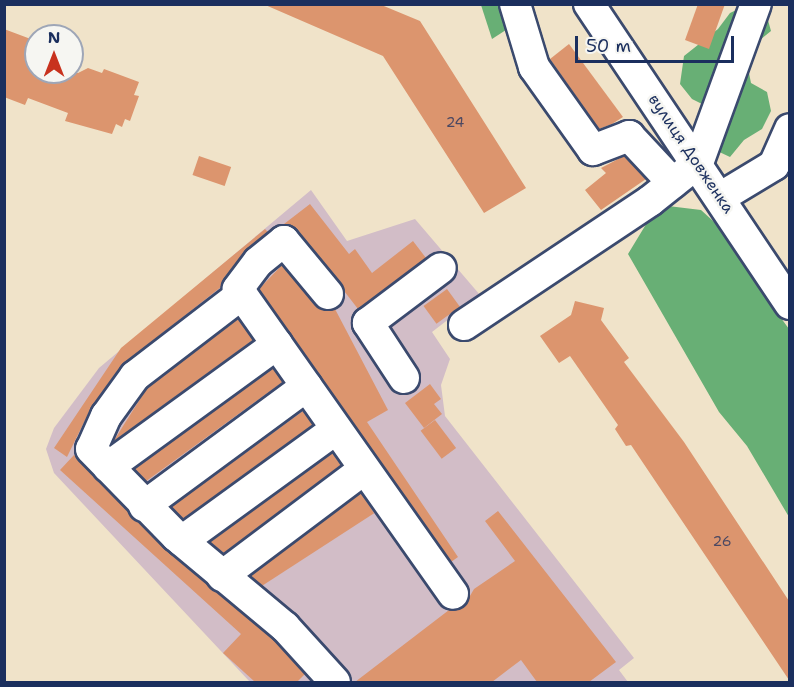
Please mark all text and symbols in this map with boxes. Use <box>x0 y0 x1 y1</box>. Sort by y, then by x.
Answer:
north arrow <box>24 24 84 84</box>
scale bar <box>578 24 737 62</box>
text: N <box>48 27 60 48</box>
text: 50 m <box>586 34 631 58</box>
street label: вулиця Довженка <box>644 91 738 217</box>
house number: 24 <box>446 114 464 130</box>
house number: 26 <box>713 533 731 549</box>

